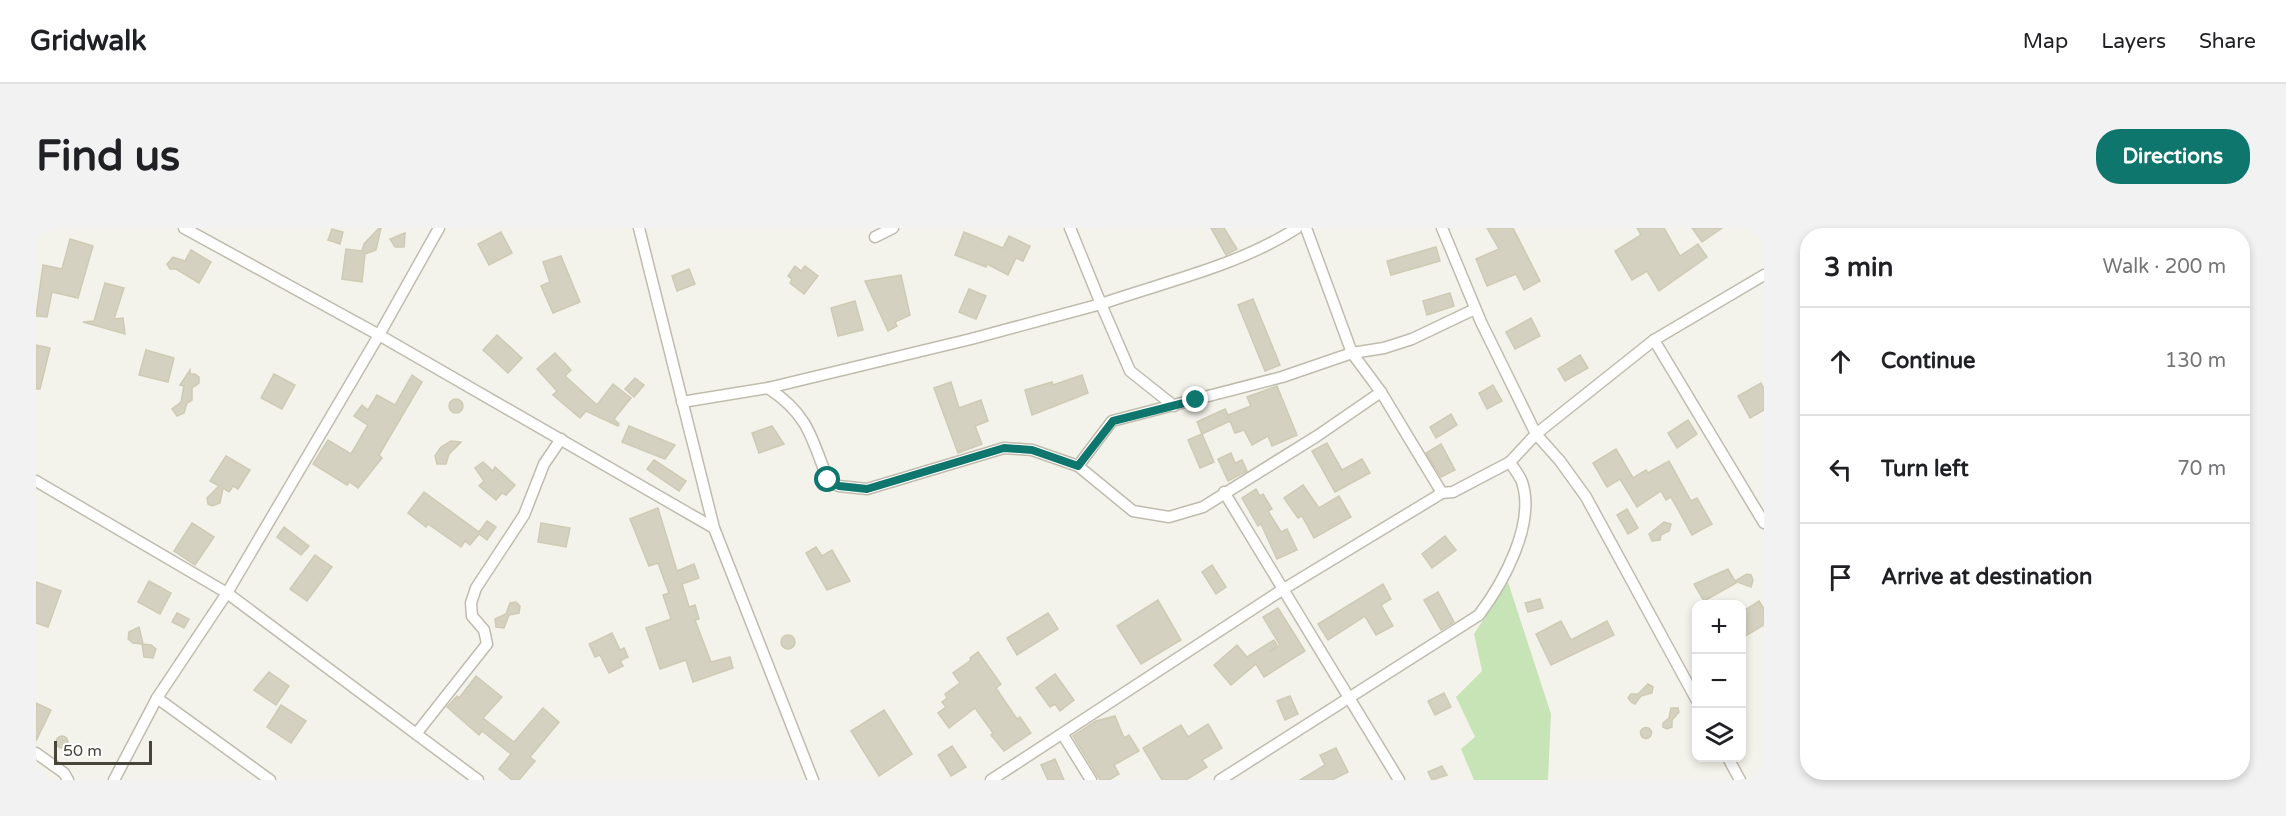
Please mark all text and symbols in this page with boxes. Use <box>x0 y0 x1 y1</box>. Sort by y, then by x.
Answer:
text: Gridwalk <box>30 24 147 58</box>
text: Map <box>2023 29 2068 54</box>
text: Layers <box>2101 29 2166 54</box>
text: Share <box>2199 29 2256 54</box>
button: Directions <box>2096 129 2250 184</box>
text: Find us <box>36 131 180 182</box>
text: 3 min <box>1824 252 1893 283</box>
text: Walk · 200 m <box>2103 255 2226 279</box>
icon: ahead <box>1824 345 1857 378</box>
text: Continue <box>1881 348 1976 374</box>
text: 130 m <box>2165 349 2226 373</box>
route end <box>1182 386 1208 412</box>
icon: left <box>1824 453 1857 486</box>
text: Turn left <box>1881 456 1969 482</box>
text: 70 m <box>2177 457 2226 481</box>
route start <box>814 466 840 492</box>
icon: arrive <box>1824 561 1857 594</box>
text: Arrive at destination <box>1881 564 2092 590</box>
map controls <box>1692 600 1746 762</box>
button: + <box>1692 600 1746 654</box>
button: − <box>1692 654 1746 708</box>
button: layers <box>1692 708 1746 762</box>
scale bar <box>54 738 152 766</box>
text: 50 m <box>63 741 102 761</box>

